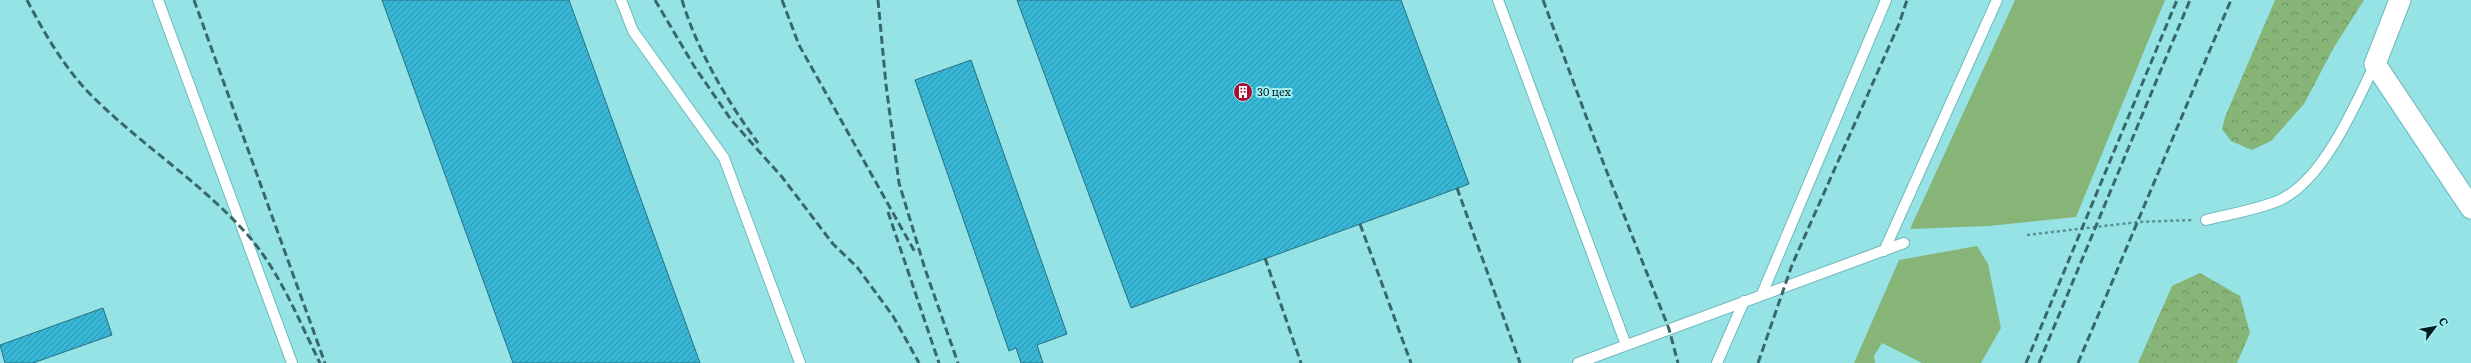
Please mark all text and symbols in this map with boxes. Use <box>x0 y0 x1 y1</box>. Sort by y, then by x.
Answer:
building icon: 30 цех <box>1232 81 1254 103</box>
place label: 30 цех <box>1257 83 1292 99</box>
north arrow <box>2415 307 2455 347</box>
text: С <box>2435 314 2453 329</box>

